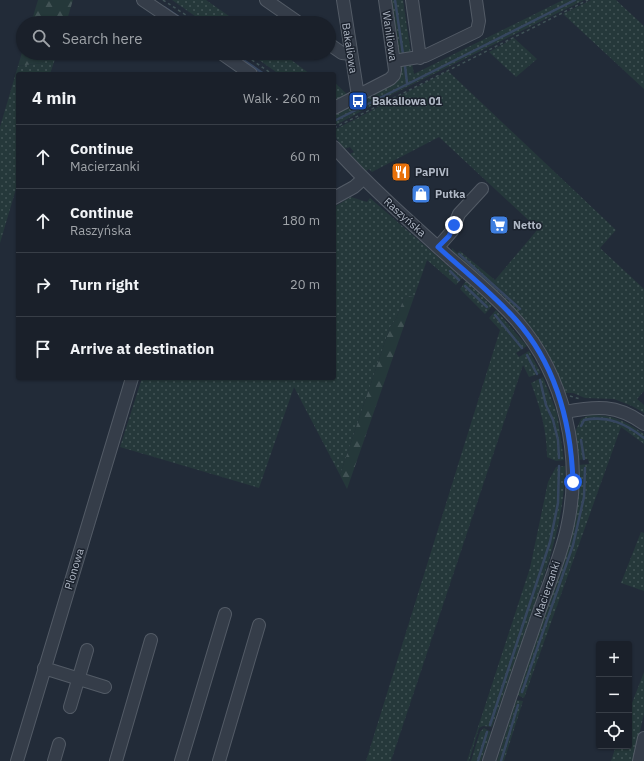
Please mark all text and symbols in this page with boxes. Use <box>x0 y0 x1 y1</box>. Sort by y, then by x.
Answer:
street label: Waniliowa <box>380 10 400 62</box>
search box <box>16 16 336 60</box>
street label: Bakaliowa <box>339 22 361 74</box>
icon: search <box>30 27 52 49</box>
text: Search here <box>62 29 142 48</box>
text: 4 min <box>32 87 76 109</box>
text: Walk · 260 m <box>243 90 320 107</box>
bus stop icon: Bakaliowa 01 <box>347 90 369 112</box>
place label: Bakaliowa 01 <box>372 94 442 108</box>
text: Continue <box>70 139 134 158</box>
icon: ahead <box>32 146 54 168</box>
text: 60 m <box>290 148 320 165</box>
text: Macierzanki <box>70 158 140 175</box>
restaurant icon: PaPiVi <box>390 161 412 183</box>
place label: PaPiVi <box>415 165 449 179</box>
shop icon: Putka <box>410 183 432 205</box>
place label: Putka <box>435 187 466 201</box>
street label: Raszyńska <box>381 194 429 240</box>
text: Continue <box>70 203 134 222</box>
icon: ahead <box>32 210 54 232</box>
text: 180 m <box>282 212 320 229</box>
supermarket icon: Netto <box>488 214 510 236</box>
route end <box>445 216 463 234</box>
place label: Netto <box>513 218 542 232</box>
text: Raszyńska <box>70 222 131 239</box>
icon: right <box>32 274 54 296</box>
text: Turn right <box>70 275 139 294</box>
text: 20 m <box>290 276 320 293</box>
icon: arrive <box>32 338 54 360</box>
text: Arrive at destination <box>70 339 214 358</box>
route start <box>564 473 582 491</box>
street label: Plonowa <box>61 547 87 591</box>
street label: Macierzanki <box>531 559 563 619</box>
map controls <box>596 641 632 749</box>
button: + <box>596 641 632 677</box>
button: − <box>596 677 632 713</box>
button: locate <box>596 713 632 749</box>

